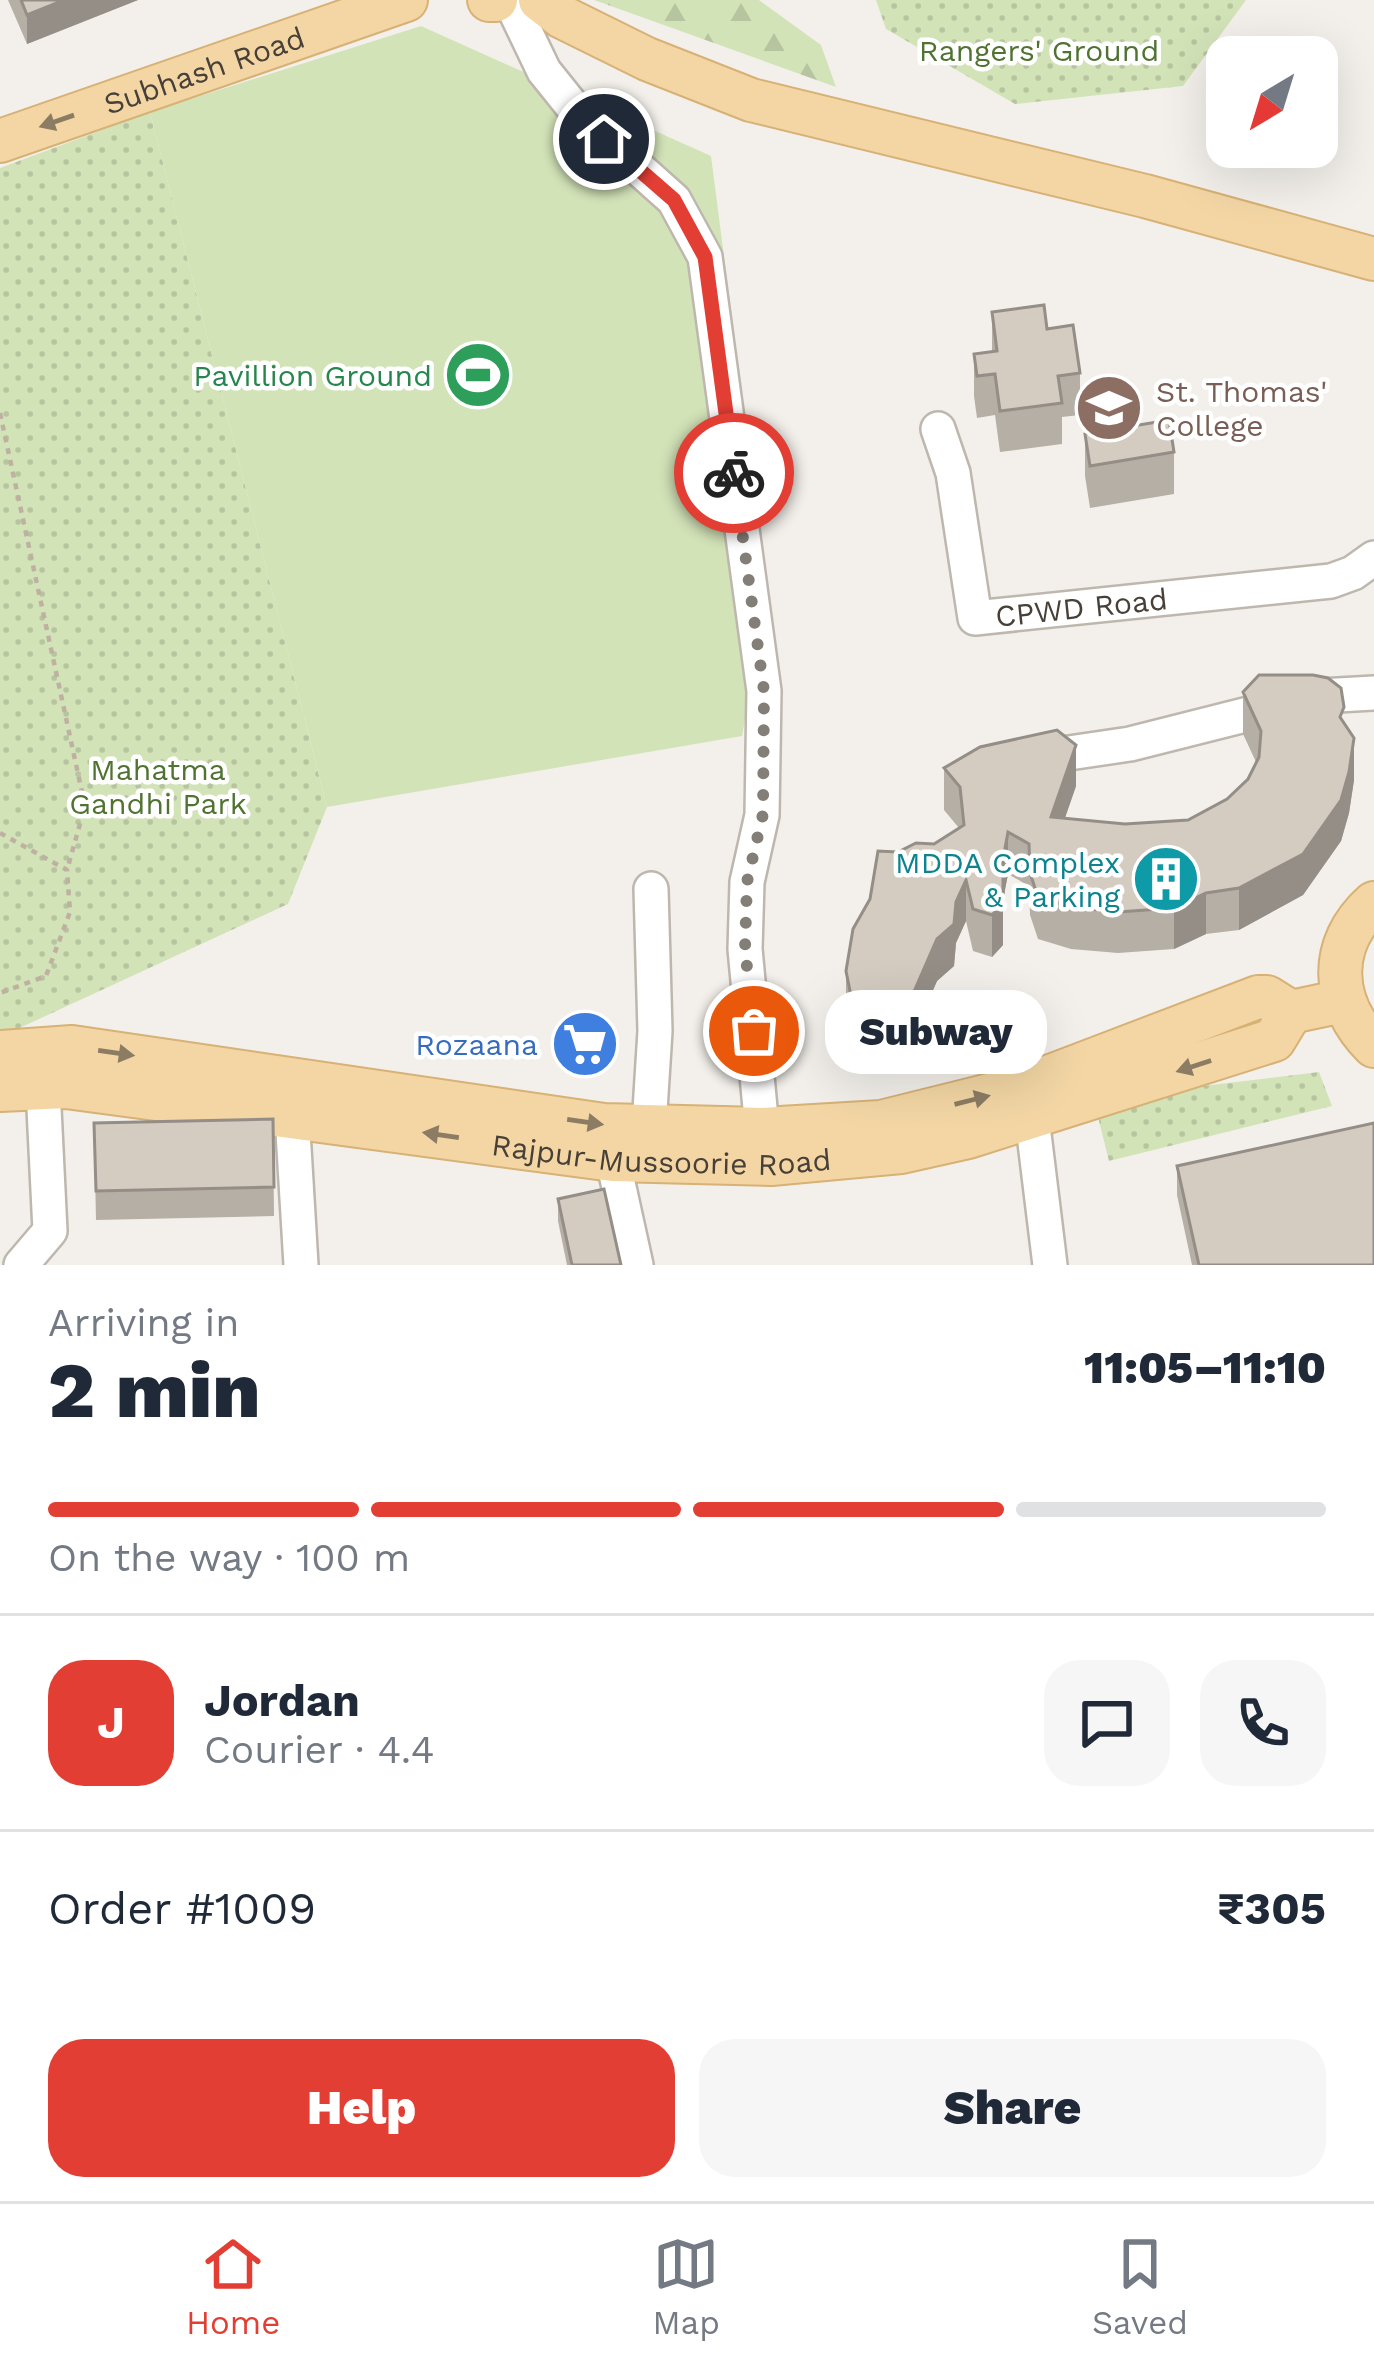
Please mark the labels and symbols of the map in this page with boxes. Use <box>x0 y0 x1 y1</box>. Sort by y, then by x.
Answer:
street label: Subhash Road <box>99 19 309 121</box>
park label: Rangers' Ground <box>919 33 1159 68</box>
north arrow <box>1206 36 1338 168</box>
pin <box>553 88 655 190</box>
one-way arrow <box>39 113 75 131</box>
sports icon: Pavillion Ground <box>443 340 513 410</box>
place label: Pavillion Ground <box>193 358 432 393</box>
school or university icon: St. Thomas' College <box>1074 373 1144 443</box>
place label: St. Thomas' College <box>1156 374 1327 443</box>
courier <box>674 413 794 533</box>
street label: CPWD Road <box>993 581 1169 633</box>
park label: Mahatma Gandhi Park <box>69 752 247 821</box>
building icon: MDDA Complex & Parking <box>1131 844 1201 914</box>
place label: MDDA Complex & Parking <box>895 845 1120 914</box>
pin <box>703 980 805 1082</box>
callout: Subway <box>826 989 1048 1073</box>
supermarket icon: Rozaana <box>550 1009 620 1079</box>
place label: Rozaana <box>415 1027 538 1062</box>
one-way arrow <box>98 1044 136 1063</box>
one-way arrow <box>1175 1058 1212 1077</box>
one-way arrow <box>954 1090 991 1109</box>
one-way arrow <box>567 1113 604 1132</box>
one-way arrow <box>422 1125 459 1144</box>
street label: Rajpur-Mussoorie Road <box>490 1127 832 1182</box>

